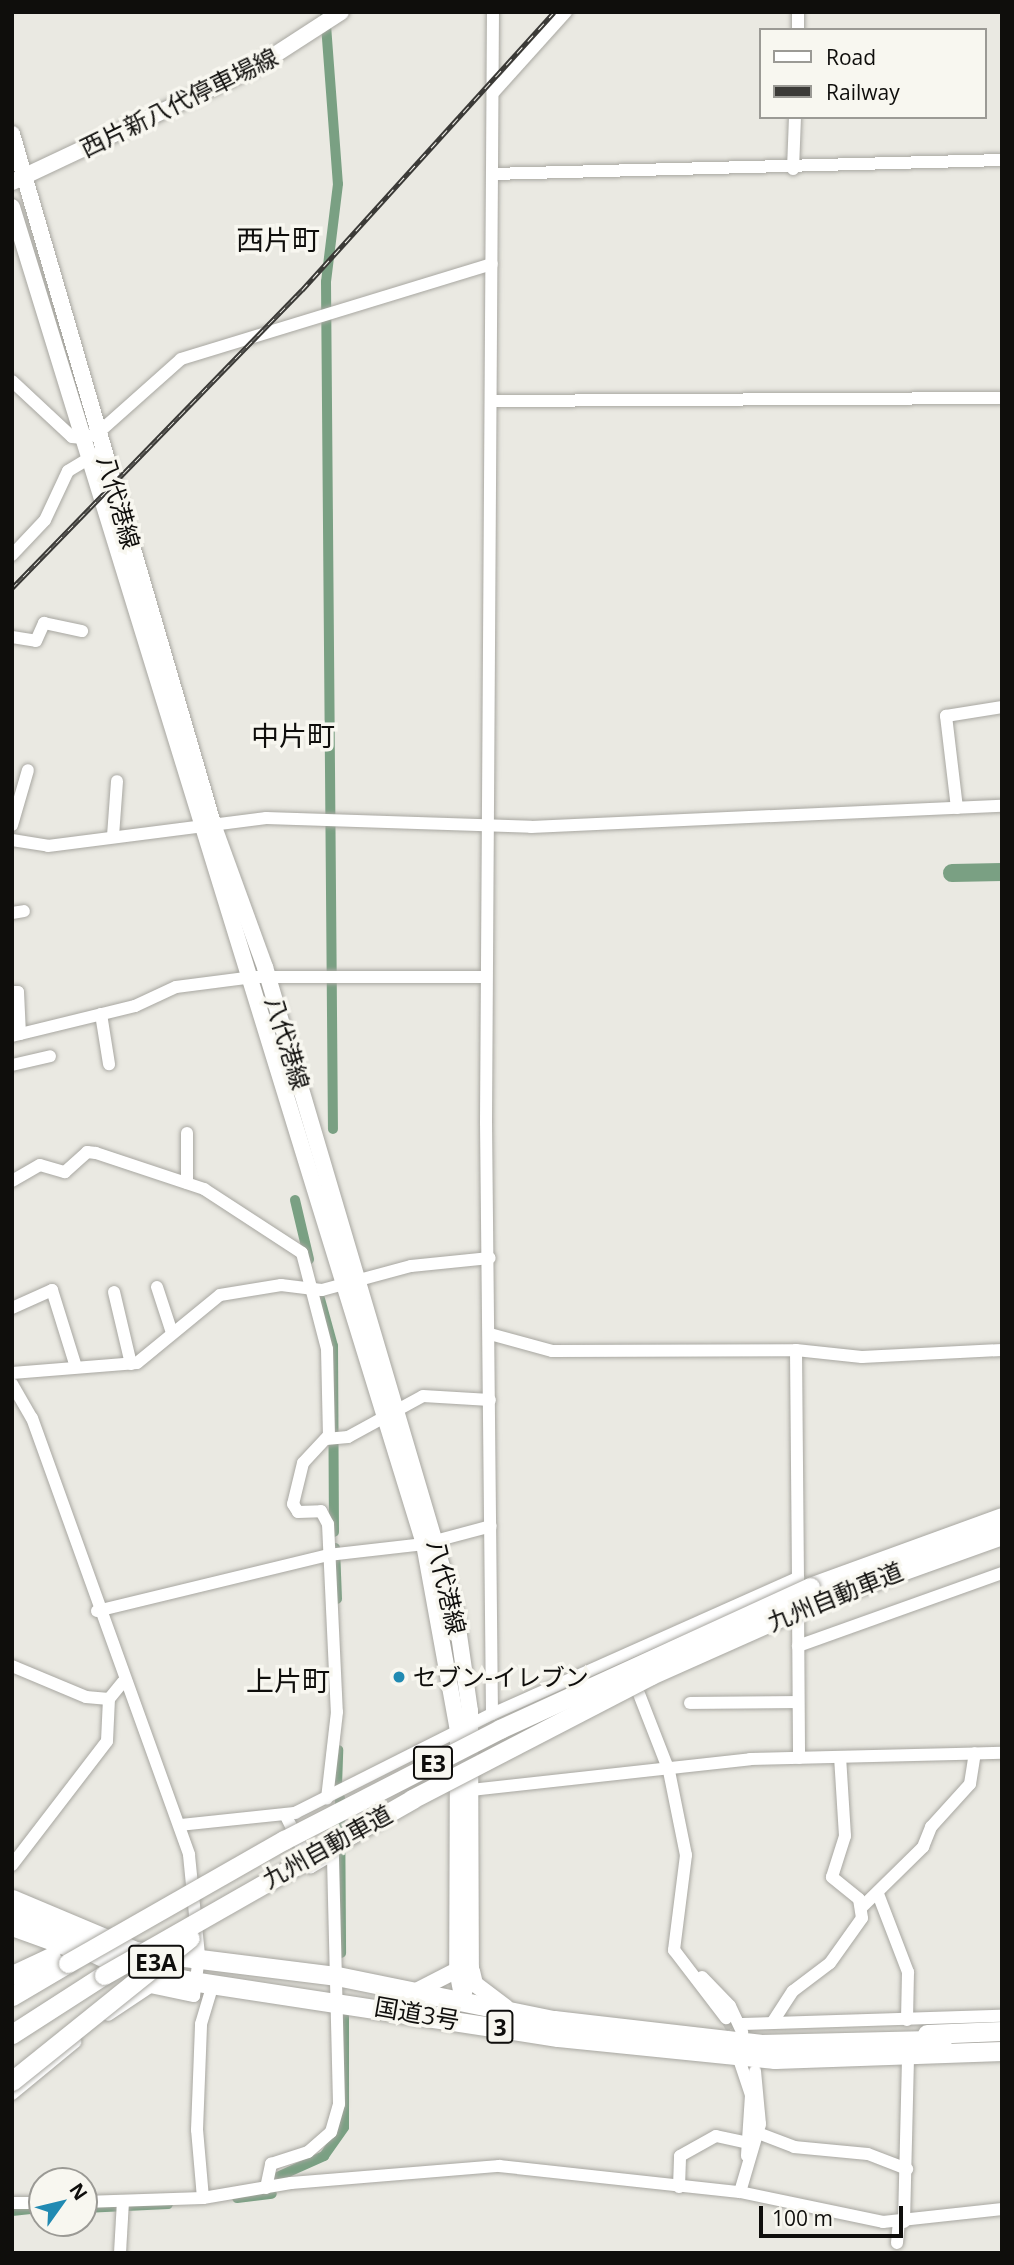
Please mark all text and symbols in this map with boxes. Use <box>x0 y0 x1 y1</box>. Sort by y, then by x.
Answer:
legend <box>758 28 986 119</box>
street label: 西片新八代停車場線 <box>76 42 282 162</box>
text: Road <box>826 43 876 71</box>
text: Railway <box>826 78 900 106</box>
district label: 西片町 <box>236 222 320 256</box>
street label: 八代港線 <box>92 452 146 552</box>
district label: 中片町 <box>251 718 335 752</box>
street label: 八代港線 <box>260 993 316 1093</box>
street label: 八代港線 <box>422 1537 472 1637</box>
street label: 九州自動車道 <box>763 1556 907 1636</box>
district label: 上片町 <box>246 1663 330 1697</box>
place label: セブン-イレブン <box>413 1663 589 1691</box>
marker: セブン-イレブン <box>391 1669 407 1685</box>
road number: E3 <box>412 1744 454 1782</box>
street label: 九州自動車道 <box>257 1798 397 1894</box>
road number: E3A <box>128 1942 184 1982</box>
street label: 国道3号 <box>372 1991 462 2035</box>
road number: 3 <box>486 2008 514 2046</box>
north arrow <box>28 2167 98 2237</box>
text: N <box>64 2178 94 2205</box>
scale bar <box>762 2192 906 2236</box>
text: 100 m <box>772 2204 833 2232</box>

